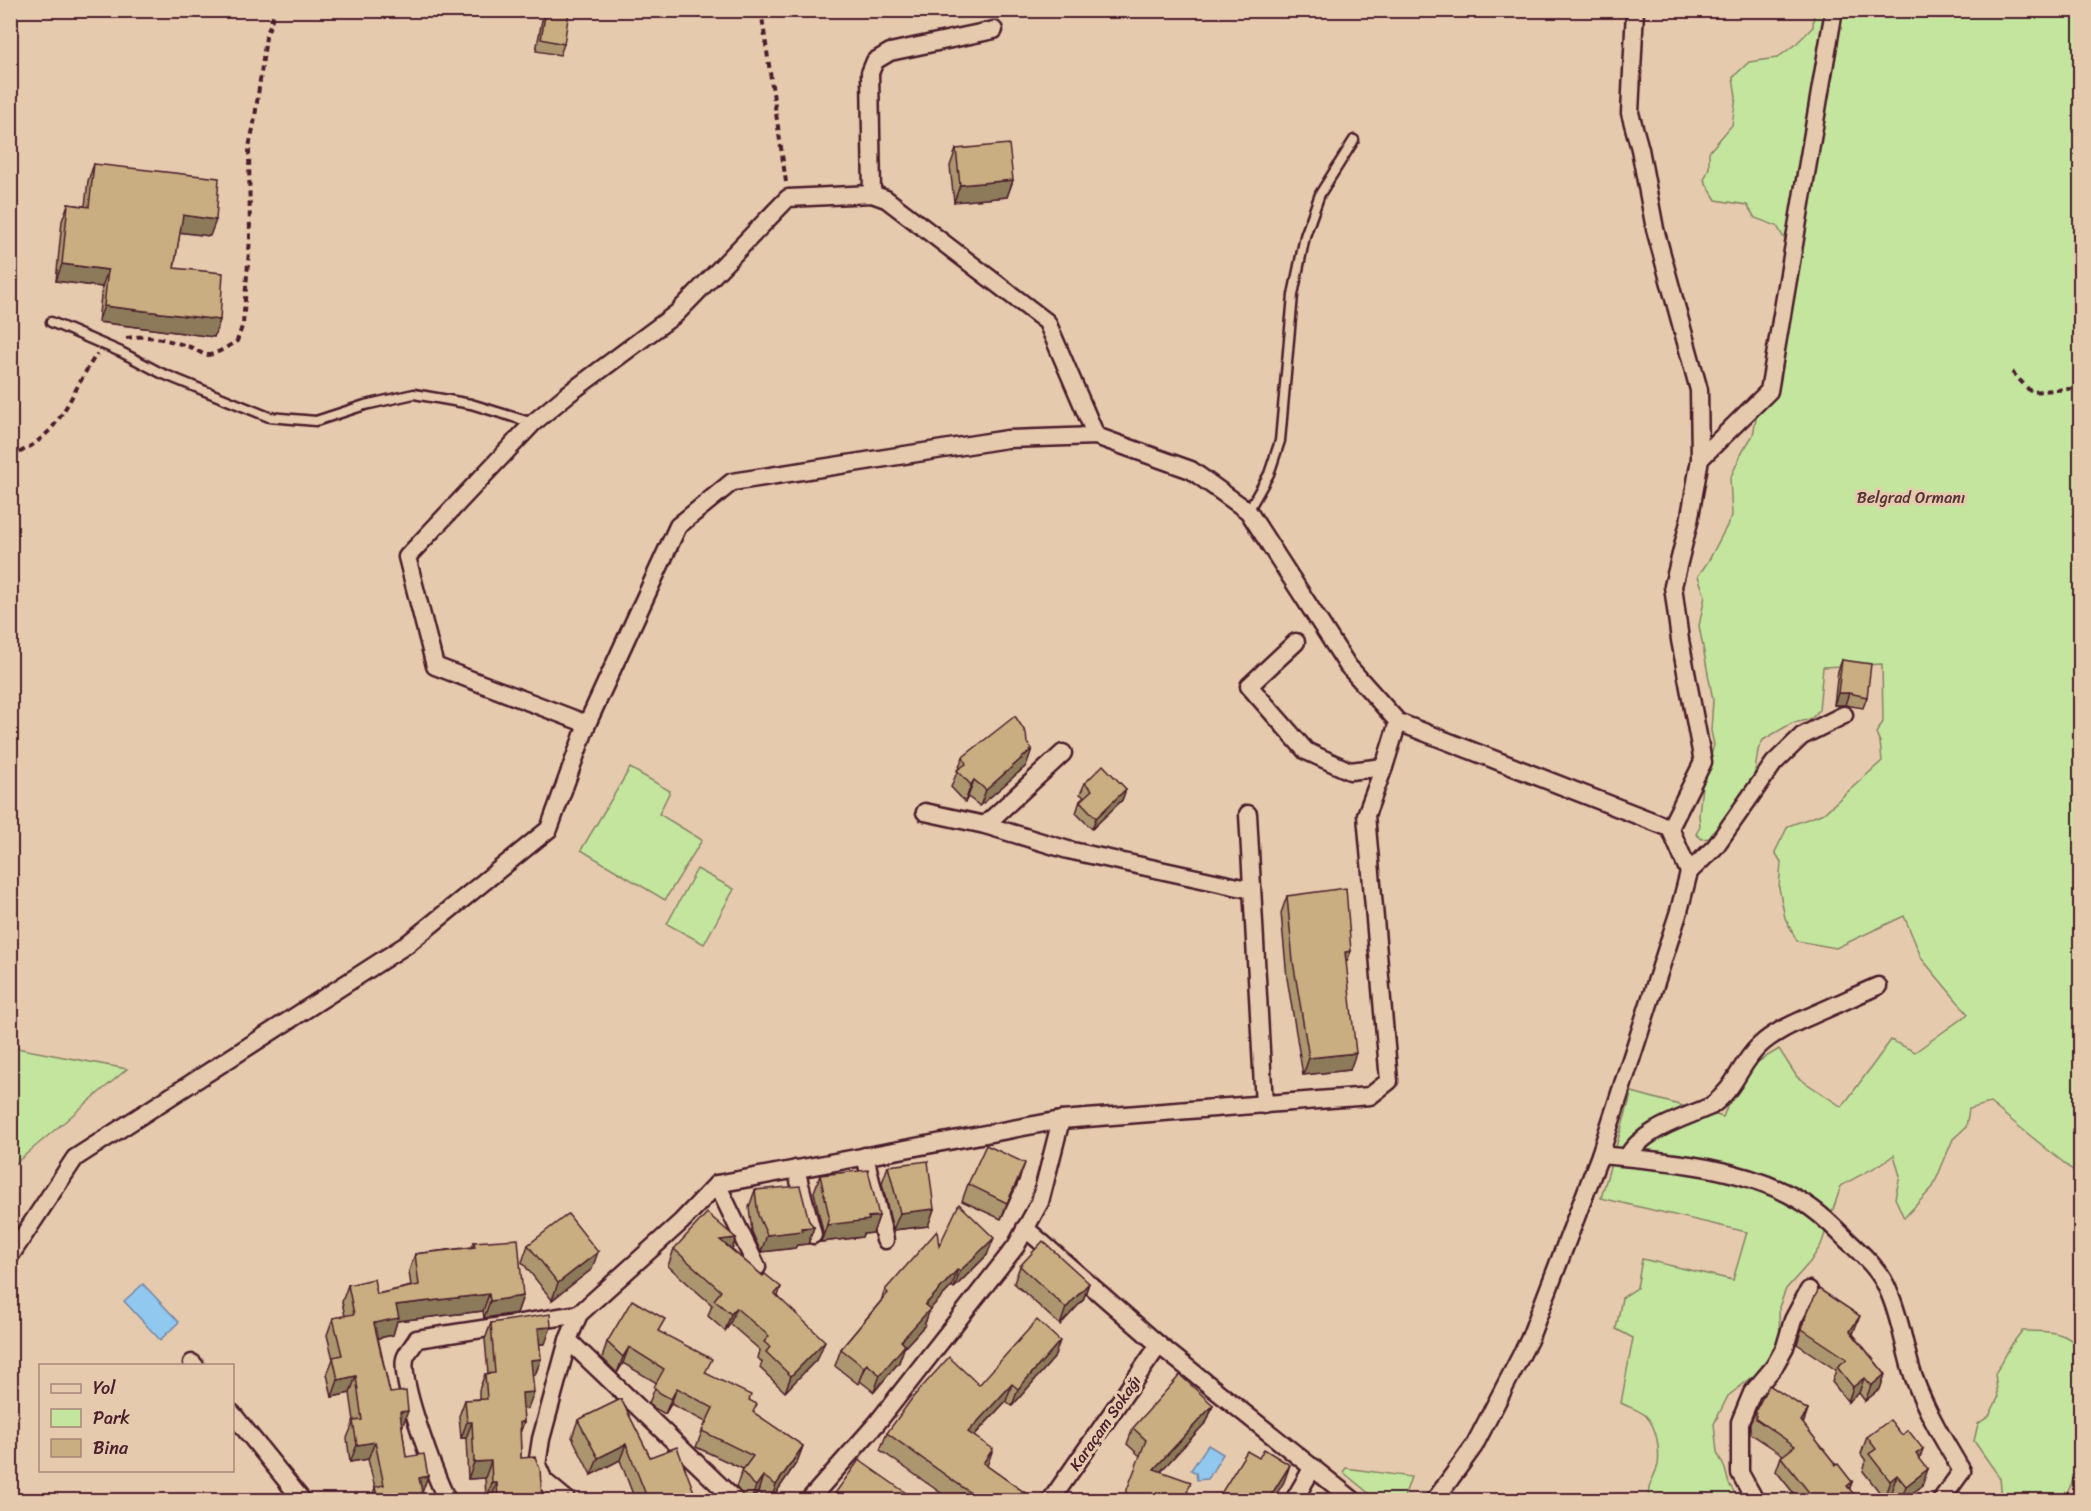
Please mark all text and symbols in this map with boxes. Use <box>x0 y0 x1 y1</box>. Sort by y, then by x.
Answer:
park label: Belgrad Ormanı <box>1857 483 1965 512</box>
legend <box>39 1364 234 1472</box>
street label: Karaçam Sokağı <box>1061 1369 1149 1477</box>
text: Yol <box>93 1372 116 1404</box>
text: Park <box>93 1402 130 1434</box>
text: Bina <box>93 1432 129 1464</box>

